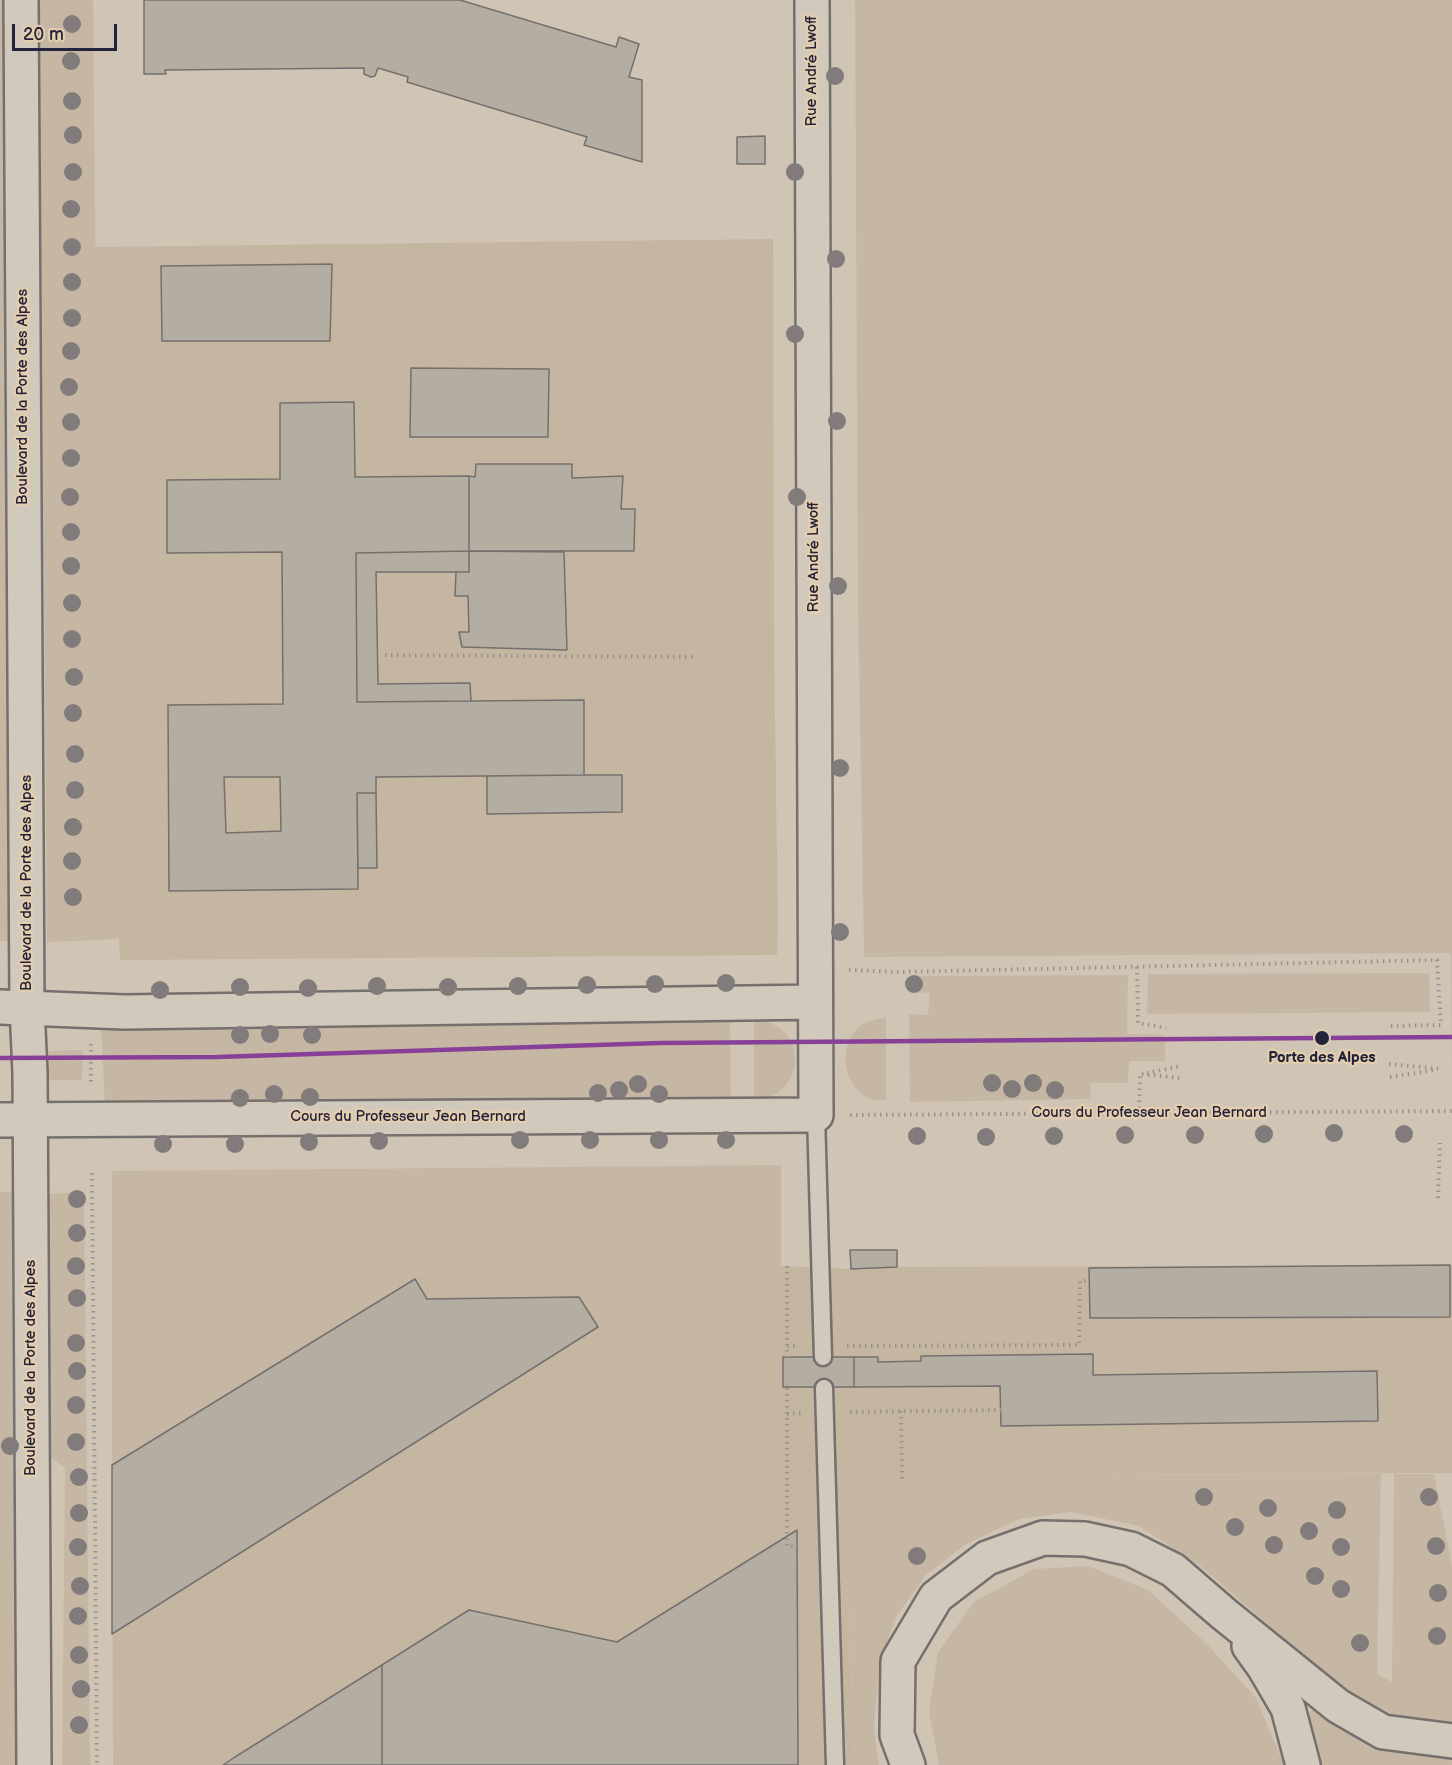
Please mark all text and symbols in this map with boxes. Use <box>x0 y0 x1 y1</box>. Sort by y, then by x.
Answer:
scale bar <box>15 12 120 50</box>
street label: Rue André Lwoff <box>803 16 821 126</box>
text: 20 m <box>23 24 64 45</box>
street label: Boulevard de la Porte des Alpes <box>14 289 32 505</box>
street label: Rue André Lwoff <box>805 502 823 612</box>
street label: Boulevard de la Porte des Alpes <box>18 775 36 991</box>
marker: Porte des Alpes <box>1313 1029 1331 1047</box>
place label: Porte des Alpes <box>1268 1049 1376 1067</box>
street label: Cours du Professeur Jean Bernard <box>1031 1104 1267 1122</box>
street label: Cours du Professeur Jean Bernard <box>290 1108 526 1126</box>
street label: Boulevard de la Porte des Alpes <box>22 1260 40 1476</box>

